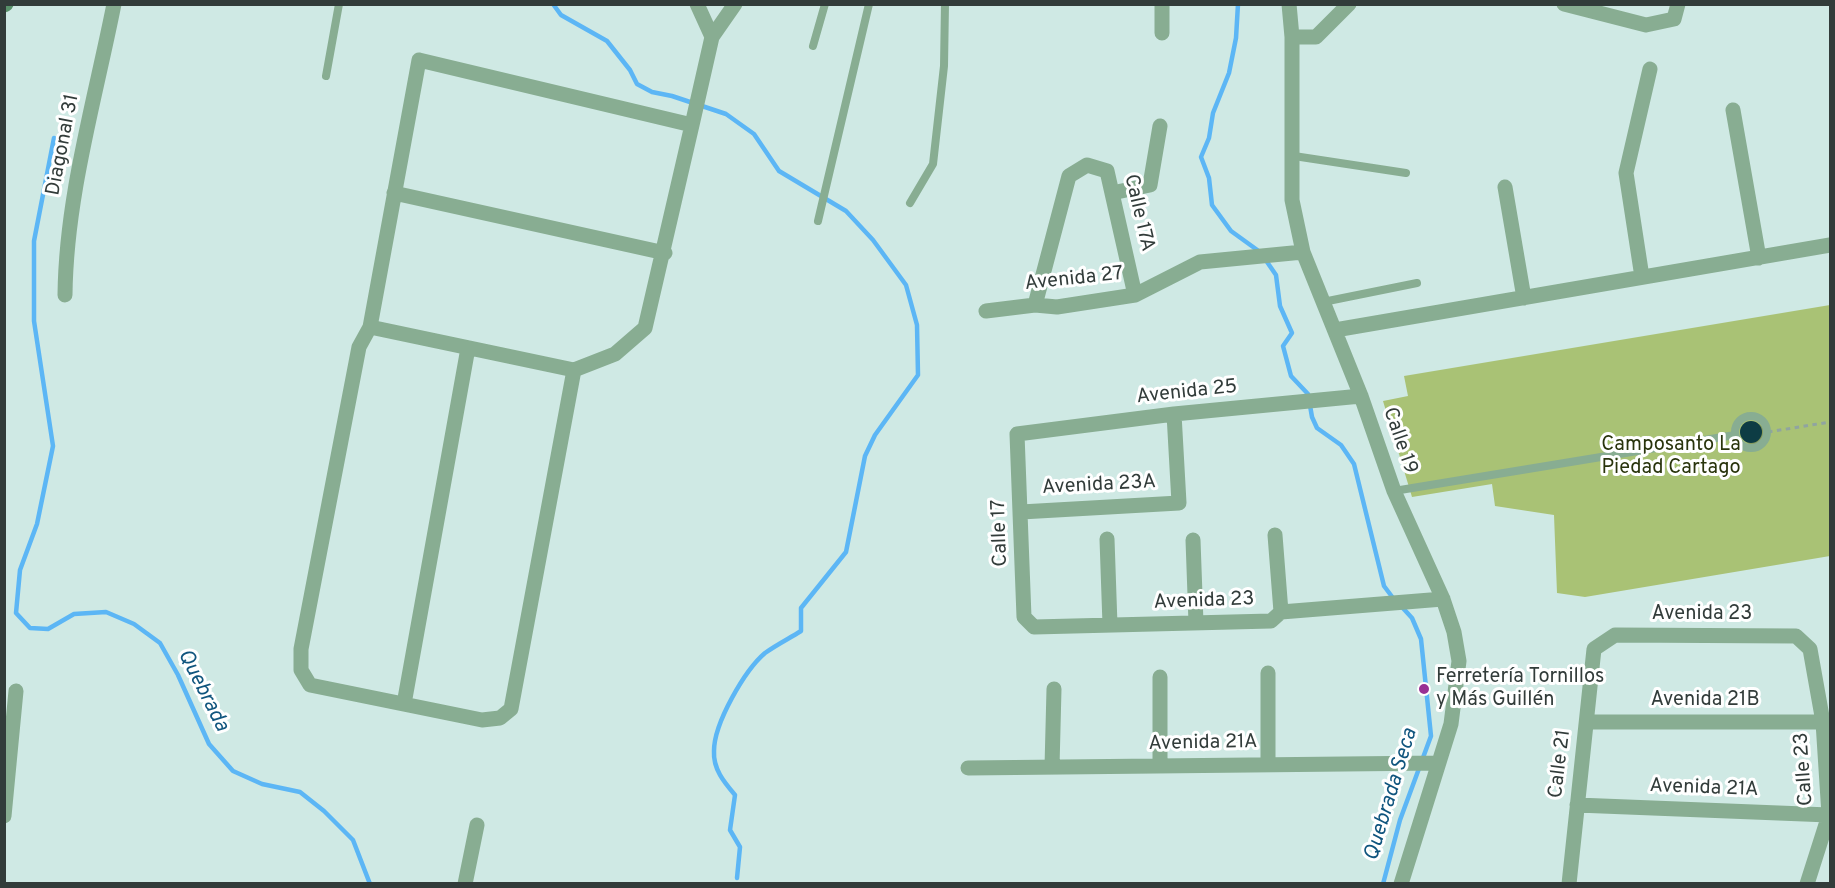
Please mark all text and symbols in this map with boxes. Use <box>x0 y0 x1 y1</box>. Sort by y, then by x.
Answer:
street label: Diagonal 31 <box>42 92 86 198</box>
street label: Calle 17A <box>1117 172 1159 254</box>
street label: Avenida 27 <box>1024 263 1124 297</box>
street label: Avenida 25 <box>1135 376 1239 410</box>
street label: Calle 19 <box>1376 405 1422 477</box>
park label: Camposanto La Piedad Cartago <box>1601 434 1741 481</box>
street label: Avenida 23A <box>1041 471 1157 501</box>
street label: Calle 17 <box>988 499 1014 567</box>
street label: Avenida 23 <box>1153 588 1255 616</box>
street label: Avenida 23 <box>1652 603 1752 627</box>
water label: Quebrada <box>171 646 233 736</box>
place label: Ferretería Tornillos y Más Guillén <box>1436 666 1604 713</box>
marker: Ferretería Tornillos y Más Guillén <box>1417 682 1431 696</box>
street label: Avenida 21B <box>1650 689 1760 713</box>
water label: Quebrada Seca <box>1360 726 1424 864</box>
street label: Calle 21 <box>1545 728 1577 800</box>
street label: Avenida 21A <box>1148 731 1258 757</box>
street label: Calle 23 <box>1790 731 1820 807</box>
street label: Avenida 21A <box>1649 775 1759 803</box>

